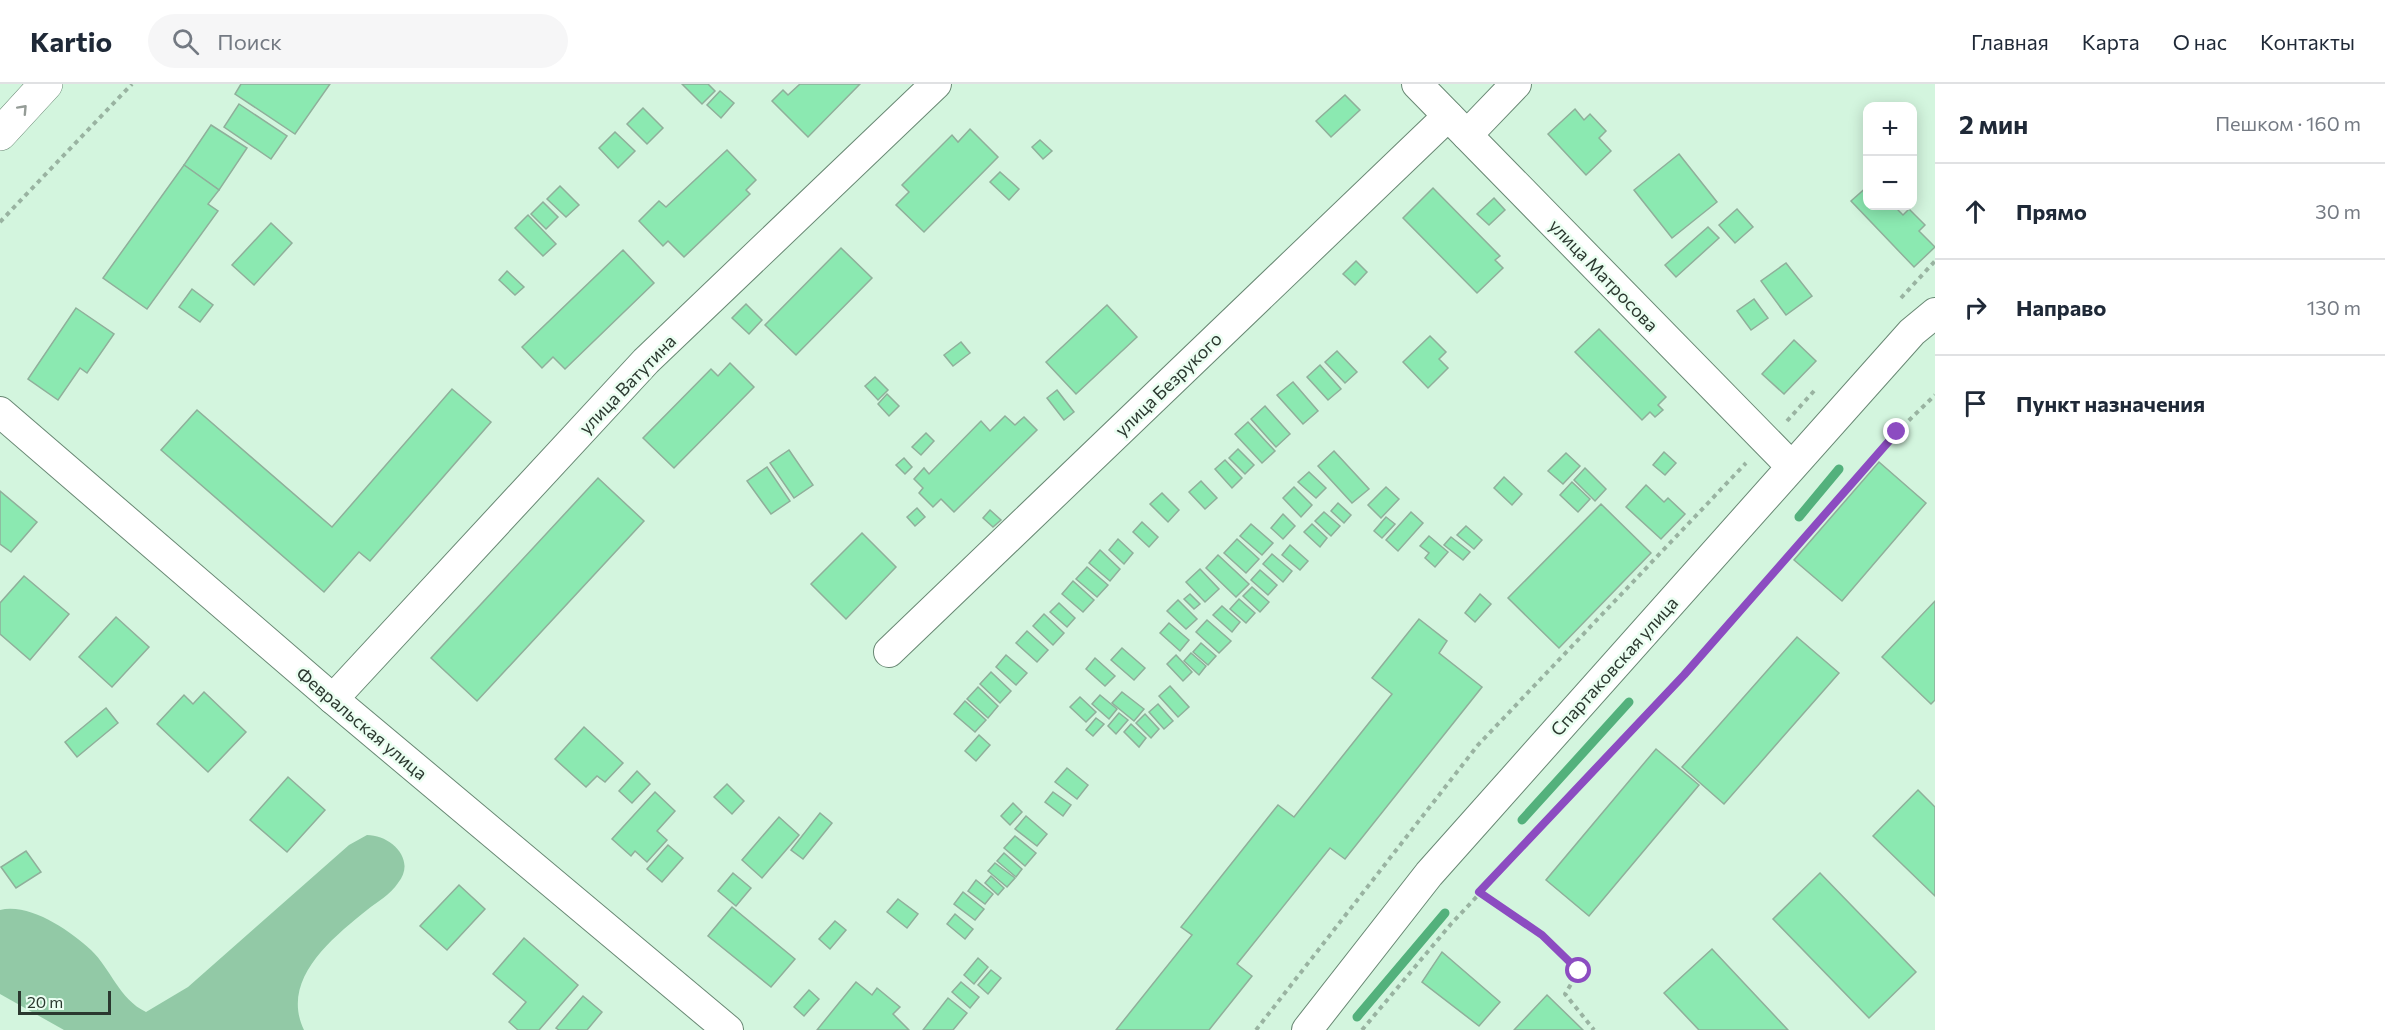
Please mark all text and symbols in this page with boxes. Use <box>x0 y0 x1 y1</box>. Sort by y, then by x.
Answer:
search box <box>148 14 568 68</box>
text: Kartio <box>30 24 112 58</box>
icon: search <box>169 25 202 58</box>
text: Поиск <box>217 28 282 55</box>
text: Главная <box>1971 29 2049 54</box>
text: Карта <box>2082 29 2140 54</box>
text: О нас <box>2173 29 2227 54</box>
text: Контакты <box>2260 29 2355 54</box>
map controls <box>1863 102 1917 210</box>
button: + <box>1863 102 1917 156</box>
one-way arrow <box>16 105 27 116</box>
text: 2 мин <box>1959 108 2028 139</box>
text: Пешком · 160 m <box>2215 111 2361 135</box>
button: − <box>1863 156 1917 210</box>
icon: ahead <box>1959 195 1992 228</box>
text: Прямо <box>2016 198 2087 225</box>
text: 30 m <box>2315 199 2361 223</box>
street label: улица Матросова <box>1545 214 1663 336</box>
icon: right <box>1959 291 1992 324</box>
text: Направо <box>2016 294 2106 321</box>
text: 130 m <box>2307 295 2361 319</box>
street label: улица Безрукого <box>1110 327 1226 441</box>
street label: улица Ватутина <box>574 330 680 438</box>
icon: arrive <box>1959 387 1992 420</box>
text: Пункт назначения <box>2016 390 2205 417</box>
route end <box>1883 418 1909 444</box>
street label: Спартаковская улица <box>1546 592 1682 740</box>
street label: Февральская улица <box>292 662 432 784</box>
route start <box>1565 957 1591 983</box>
scale bar <box>18 988 111 1016</box>
text: 20 m <box>27 992 63 1011</box>

